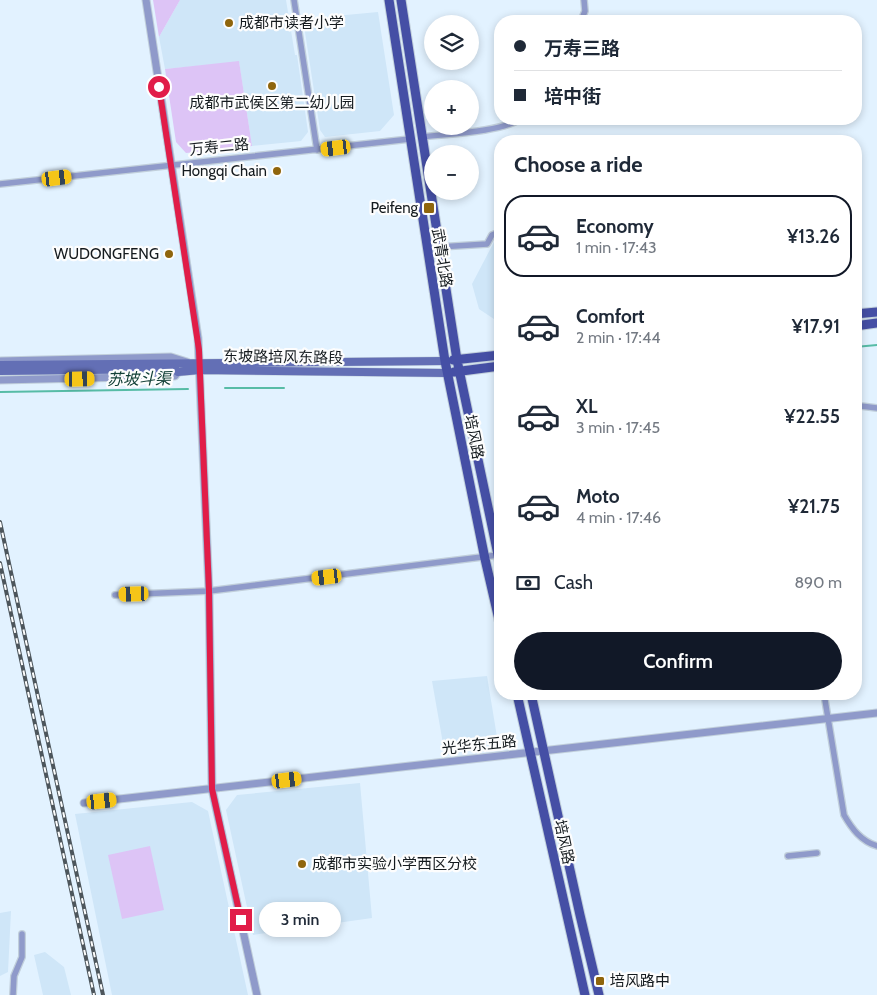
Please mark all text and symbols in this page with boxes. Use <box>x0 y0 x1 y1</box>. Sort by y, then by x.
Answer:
place label: 成都市读者小学 <box>239 14 344 32</box>
map controls <box>424 15 479 200</box>
button: layers <box>424 15 479 70</box>
marker: 成都市读者小学 <box>223 17 235 29</box>
text: 万寿三路 <box>544 37 620 60</box>
route start <box>148 76 170 98</box>
marker: 成都市武侯区第二幼儿园 <box>266 80 278 92</box>
button: + <box>424 80 479 135</box>
text: 培中街 <box>544 85 601 108</box>
place label: 成都市武侯区第二幼儿园 <box>189 94 355 112</box>
street label: 万寿二路 <box>188 135 250 159</box>
car <box>320 139 351 157</box>
button: − <box>424 145 479 200</box>
text: Choose a ride <box>514 151 643 178</box>
place label: Hongqi Chain <box>181 162 267 180</box>
marker: Hongqi Chain <box>271 165 283 177</box>
car <box>41 169 72 187</box>
place label: Peifeng <box>370 199 419 217</box>
marker: Peifeng <box>422 201 436 215</box>
icon: car <box>516 214 561 259</box>
text: Economy <box>576 215 654 238</box>
text: ¥13.26 <box>787 225 840 248</box>
street label: 武青北路 <box>428 227 456 289</box>
text: 1 min · 17:43 <box>576 238 657 257</box>
place label: WUDONGFENG <box>54 245 159 263</box>
marker: WUDONGFENG <box>163 248 175 260</box>
icon: car <box>516 304 561 349</box>
text: Comfort <box>576 305 645 328</box>
text: ¥17.91 <box>792 315 840 338</box>
text: 2 min · 17:44 <box>576 328 660 347</box>
street label: 东坡路培风东路段 <box>223 347 343 367</box>
water label: 苏坡斗渠 <box>107 369 173 389</box>
car <box>64 371 95 387</box>
icon: car <box>516 394 561 439</box>
text: XL <box>576 395 597 418</box>
text: ¥22.55 <box>784 405 840 428</box>
street label: 培风路 <box>461 413 487 461</box>
text: 3 min · 17:45 <box>576 418 660 437</box>
icon: car <box>516 484 561 529</box>
text: Moto <box>576 485 620 508</box>
text: ¥21.75 <box>788 495 840 518</box>
text: 4 min · 17:46 <box>576 508 661 527</box>
car <box>311 568 342 586</box>
icon: cash <box>514 569 542 597</box>
text: Cash <box>554 571 593 594</box>
text: 890 m <box>794 573 842 592</box>
car <box>118 586 149 602</box>
button: Confirm <box>514 632 842 690</box>
street label: 光华东五路 <box>441 732 517 758</box>
car <box>271 771 302 789</box>
car <box>86 792 117 810</box>
street label: 培风路 <box>551 818 577 866</box>
place label: 成都市实验小学西区分校 <box>312 855 477 873</box>
marker: 成都市实验小学西区分校 <box>296 858 308 870</box>
callout: 3 min <box>258 902 341 938</box>
route end <box>230 909 252 931</box>
text: 3 min <box>281 910 319 929</box>
place label: 培风路中 <box>610 972 670 990</box>
marker: 培风路中 <box>594 975 606 987</box>

